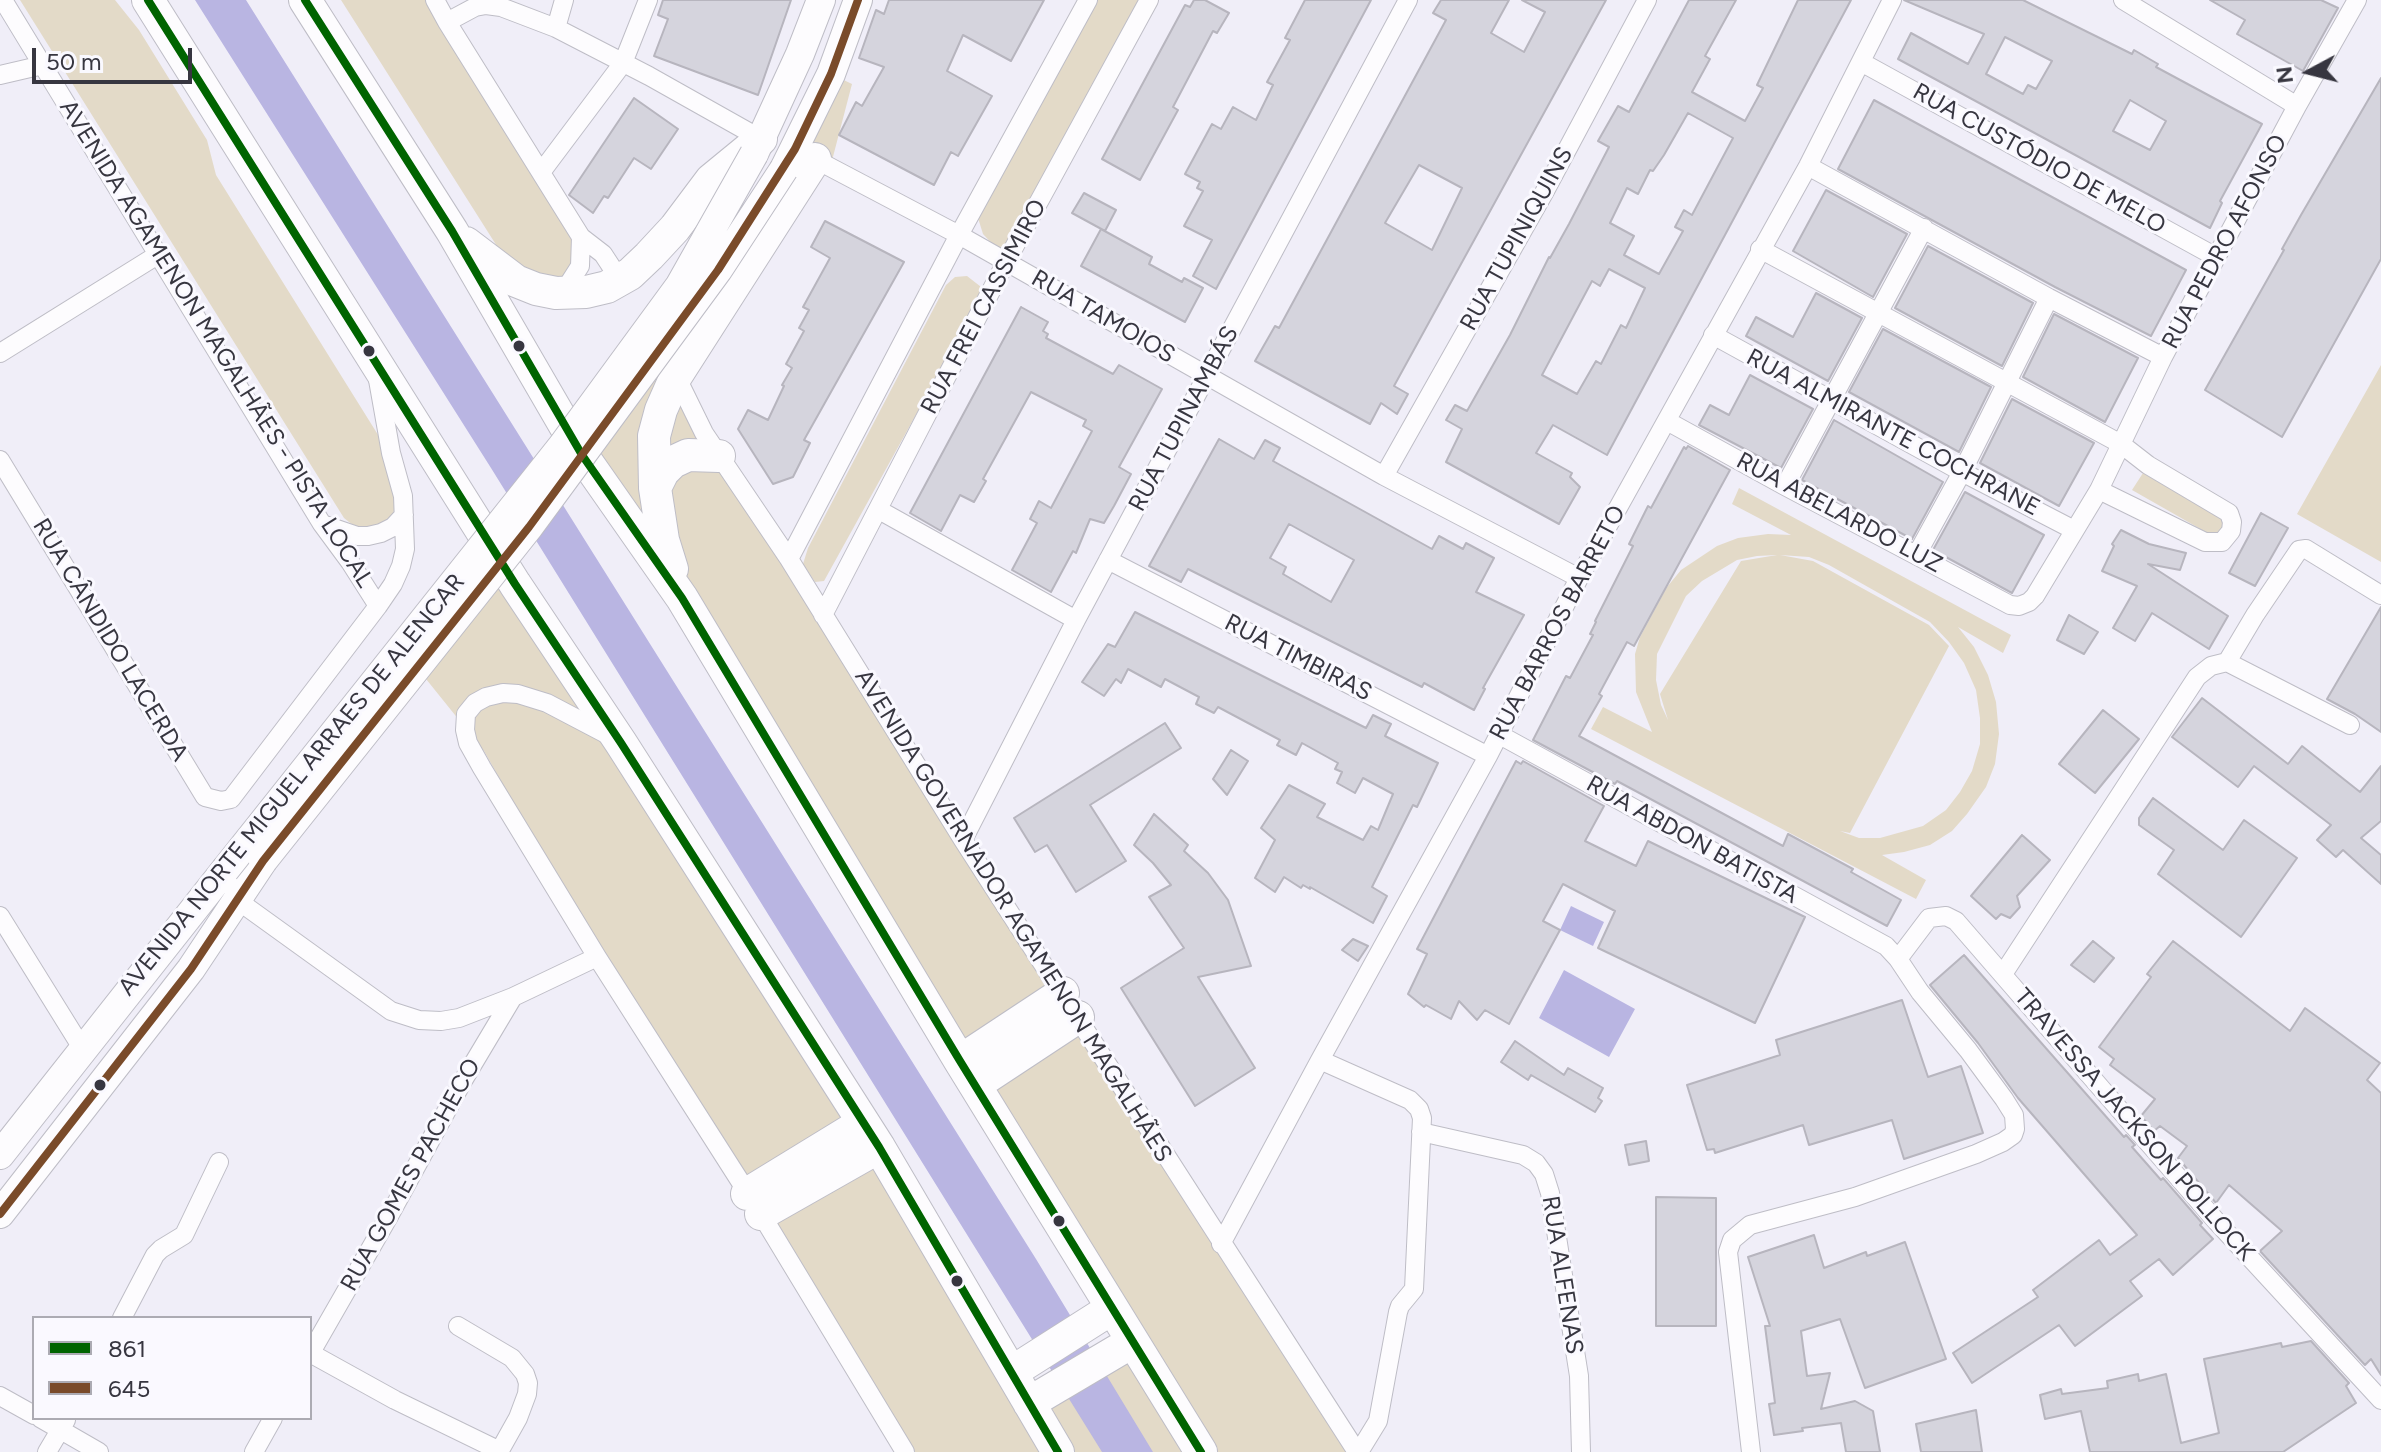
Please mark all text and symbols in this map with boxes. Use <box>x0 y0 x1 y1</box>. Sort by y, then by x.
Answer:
scale bar <box>36 32 196 82</box>
north arrow <box>2269 32 2349 112</box>
text: 50 m <box>46 47 102 76</box>
text: N <box>2270 65 2299 85</box>
street label: RUA CUSTÓDIO DE MELO <box>1908 77 2170 241</box>
street label: AVENIDA AGAMENON MAGALHÃES - PISTA LOCAL <box>53 95 379 593</box>
street label: RUA PEDRO AFONSO <box>2156 130 2294 354</box>
street label: RUA TUPINIQUINS <box>1455 142 1579 336</box>
street label: RUA FREI CASSIMIRO <box>915 195 1053 419</box>
street label: RUA TAMOIOS <box>1026 264 1180 370</box>
street label: RUA TUPINAMBÁS <box>1123 321 1245 517</box>
unlabelled marker <box>511 338 527 354</box>
unlabelled marker <box>361 343 377 359</box>
street label: RUA ALMIRANTE COCHRANE <box>1741 343 2045 523</box>
street label: RUA ABELARDO LUZ <box>1731 447 1947 579</box>
street label: RUA BARROS BARRETO <box>1484 501 1632 745</box>
street label: RUA CÂNDIDO LACERDA <box>26 513 194 767</box>
street label: AVENIDA NORTE MIGUEL ARRAES DE ALENCAR <box>113 568 471 1002</box>
street label: RUA TIMBIRAS <box>1220 609 1376 707</box>
street label: AVENIDA GOVERNADOR AGAMENON MAGALHÃES <box>848 664 1178 1168</box>
street label: RUA ABDON BATISTA <box>1581 770 1803 910</box>
street label: TRAVESSA JACKSON POLLOCK <box>2008 983 2260 1267</box>
street label: RUA GOMES PACHECO <box>335 1054 487 1296</box>
unlabelled marker <box>92 1077 108 1093</box>
street label: RUA ALFENAS <box>1535 1194 1589 1356</box>
unlabelled marker <box>1051 1213 1067 1229</box>
unlabelled marker <box>949 1273 965 1289</box>
legend <box>32 1316 312 1420</box>
text: 861 <box>108 1334 146 1363</box>
text: 645 <box>108 1374 150 1403</box>

